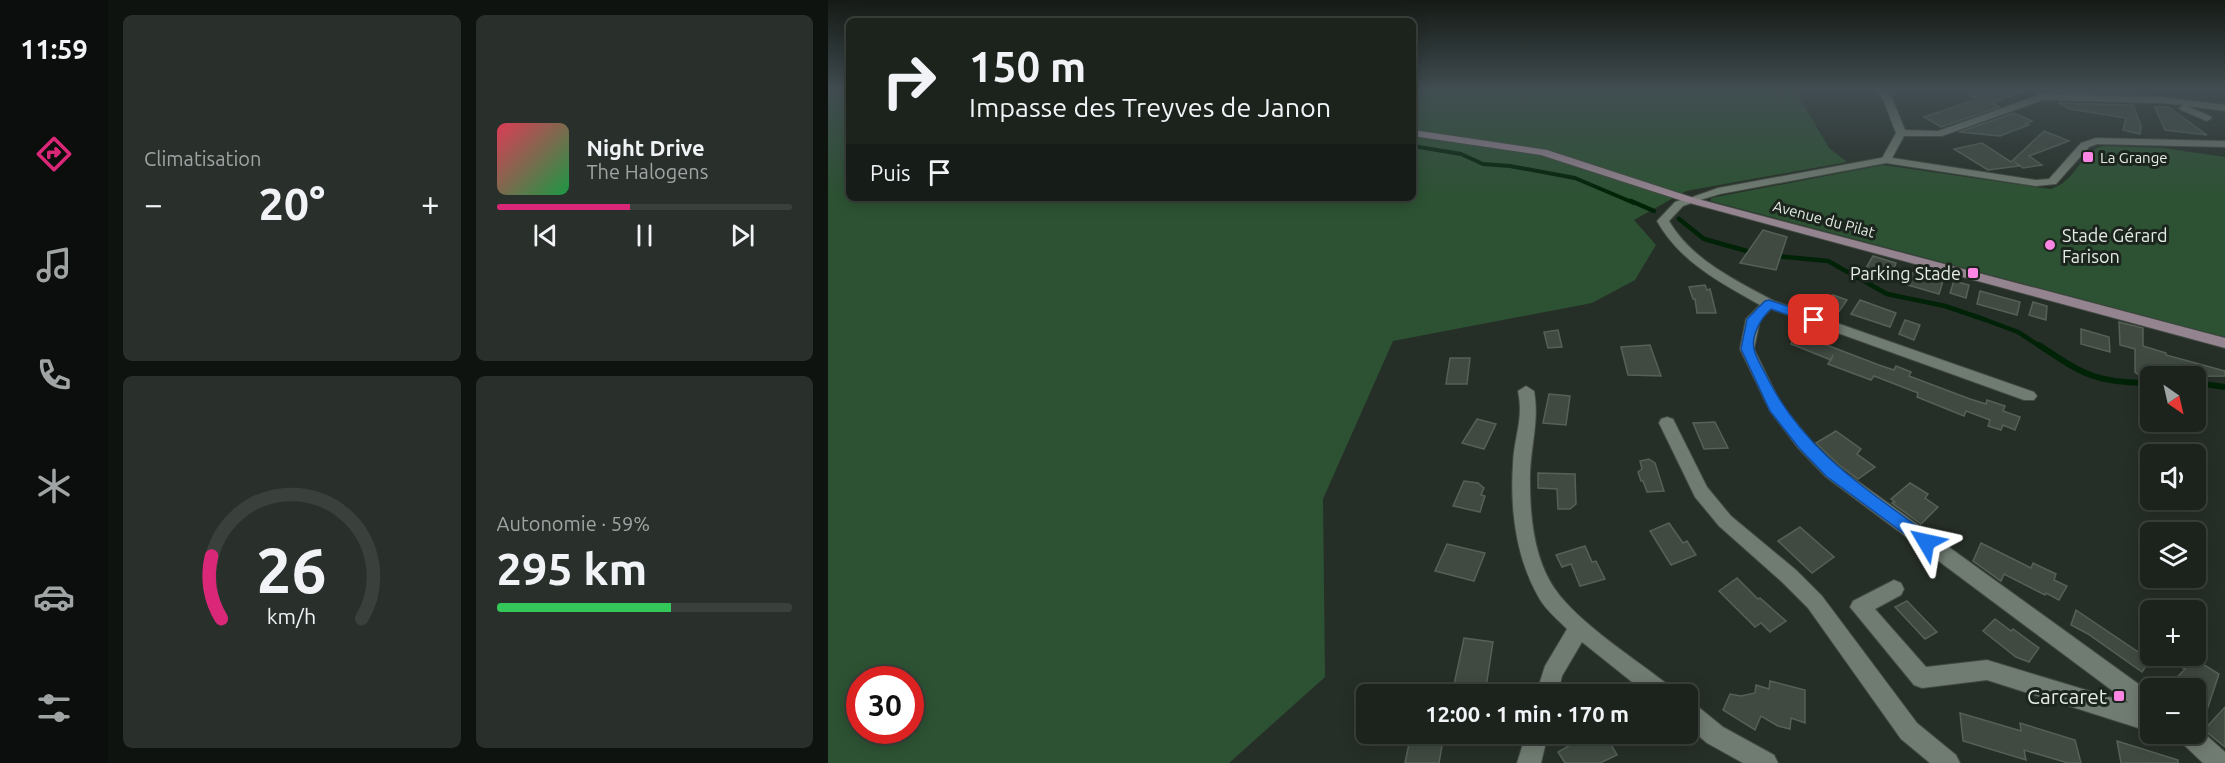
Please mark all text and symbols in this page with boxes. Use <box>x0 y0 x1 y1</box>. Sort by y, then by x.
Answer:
text: 11:59 <box>20 34 88 64</box>
icon: right <box>870 42 948 120</box>
text: 150 m <box>969 43 1086 90</box>
text: Impasse des Treyves de Janon <box>969 92 1331 122</box>
icon: directions <box>33 133 75 175</box>
text: Night Drive <box>587 135 705 160</box>
text: Climatisation <box>144 147 261 170</box>
place label: La Grange <box>2100 149 2168 166</box>
marker: La Grange <box>2081 150 2095 164</box>
icon: arrive <box>923 156 956 189</box>
text: The Halogens <box>587 160 708 183</box>
text: Puis <box>870 160 911 185</box>
text: 20° <box>258 178 325 229</box>
text: − <box>144 185 163 222</box>
text: + <box>421 185 440 222</box>
street label: Avenue du Pilat <box>1771 197 1877 241</box>
icon: previous <box>529 219 562 252</box>
icon: pause <box>628 219 661 252</box>
icon: next <box>726 219 759 252</box>
place label: Stade Gérard Farison <box>2062 225 2168 266</box>
marker: Stade Gérard Farison <box>2043 238 2057 252</box>
icon: music <box>33 244 75 286</box>
place label: Parking Stade <box>1850 263 1961 283</box>
marker: Parking Stade <box>1966 266 1980 280</box>
pin <box>1788 294 1839 345</box>
icon: arrive <box>1797 303 1830 336</box>
icon: phone <box>33 354 75 396</box>
north arrow <box>2140 366 2206 432</box>
map controls <box>2140 366 2206 744</box>
button: sound <box>2140 444 2206 510</box>
icon: climate <box>33 465 75 507</box>
position arrow <box>1894 510 1958 574</box>
text: Autonomie · 59% <box>497 512 650 535</box>
button: layers <box>2140 522 2206 588</box>
text: 26 <box>257 535 327 605</box>
text: 295 km <box>497 543 647 594</box>
icon: car <box>33 576 75 618</box>
button: + <box>2140 600 2206 666</box>
text: km/h <box>267 604 316 628</box>
speed limit sign: 30 <box>846 666 924 744</box>
button: − <box>2140 678 2206 744</box>
place label: Carcaret <box>2027 684 2107 708</box>
icon: filters <box>33 687 75 729</box>
marker: Carcaret <box>2112 689 2126 703</box>
text: 12:00 · 1 min · 170 m <box>1425 701 1629 726</box>

